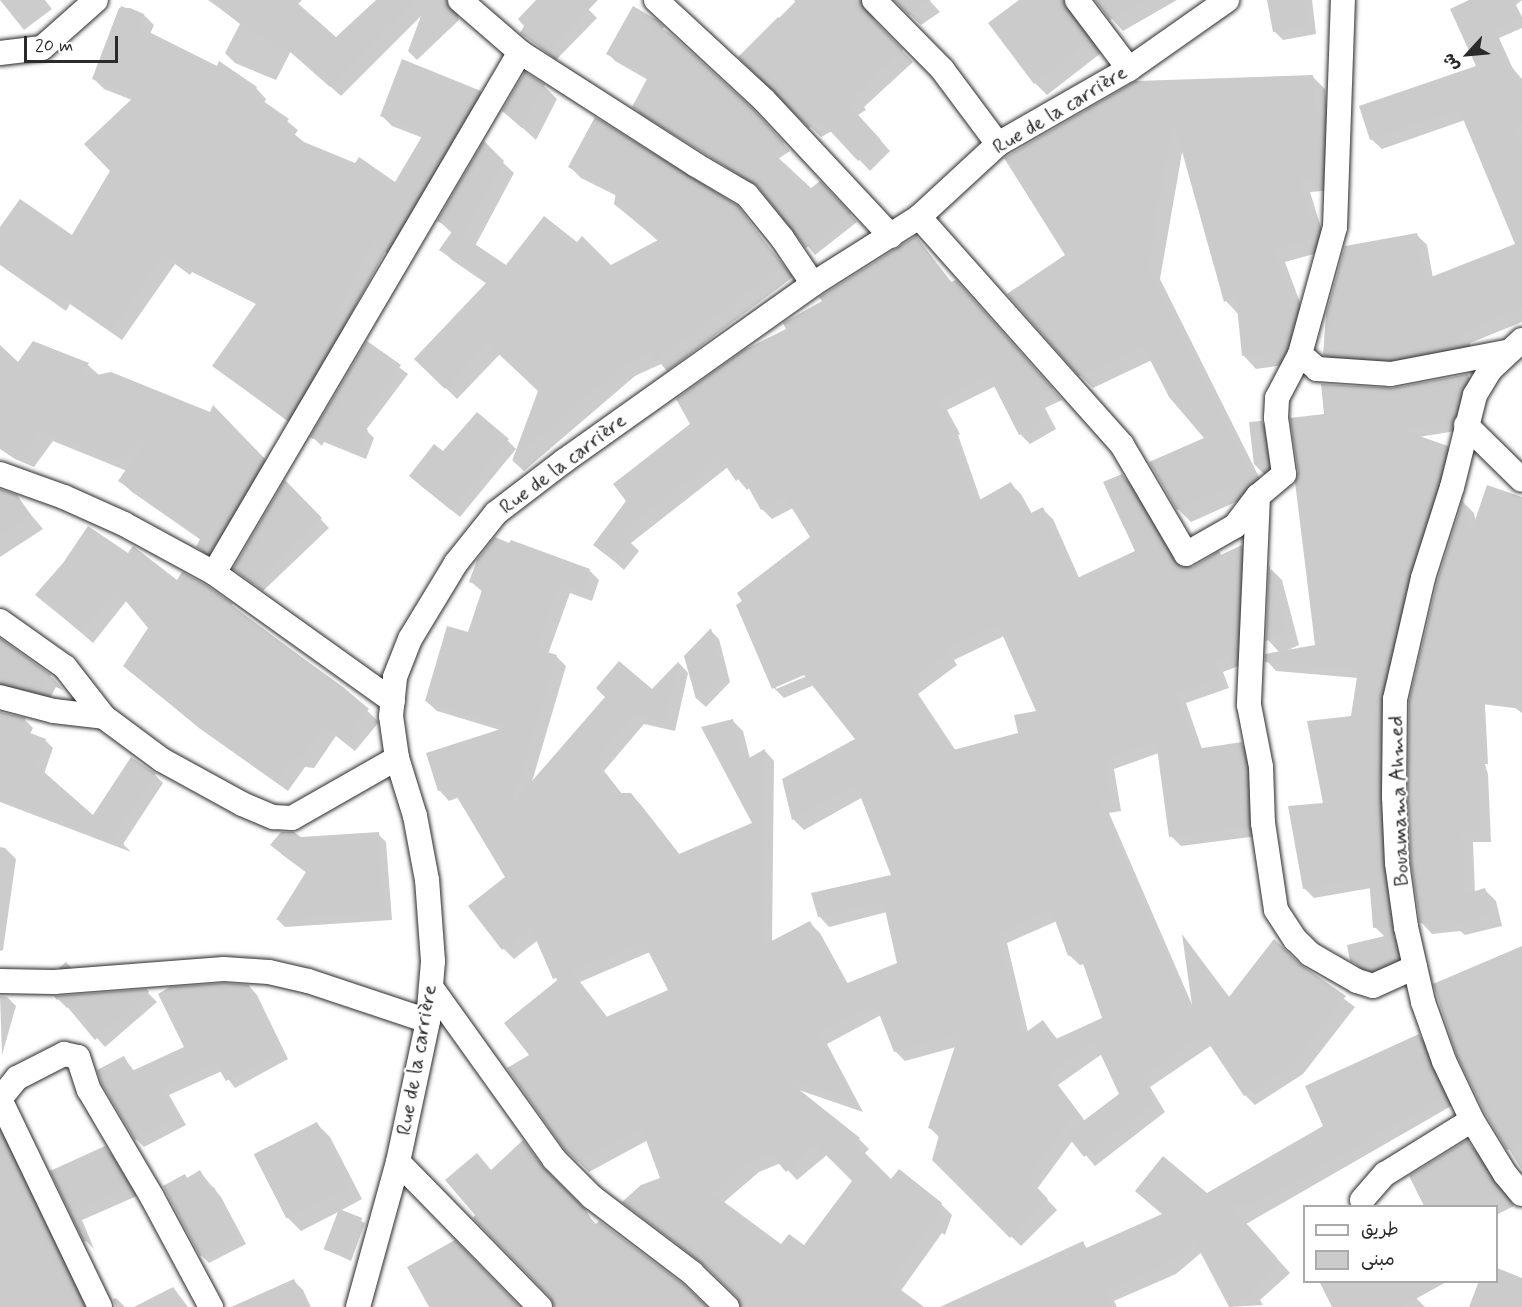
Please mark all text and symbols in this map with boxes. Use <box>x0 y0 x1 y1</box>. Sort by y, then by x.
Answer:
scale bar <box>27 24 122 62</box>
north arrow <box>1438 24 1498 84</box>
text: 20 m <box>35 34 73 58</box>
text: ش <box>1438 50 1465 75</box>
street label: Rue de la carrière <box>987 59 1133 161</box>
street label: Rue de la carrière <box>494 407 632 521</box>
street label: Bouamama Ahmed <box>1383 715 1415 887</box>
street label: Rue de la carrière <box>391 982 443 1138</box>
legend <box>1303 1205 1498 1283</box>
text: طريق <box>1361 1218 1399 1242</box>
text: مبنى <box>1361 1248 1395 1272</box>

